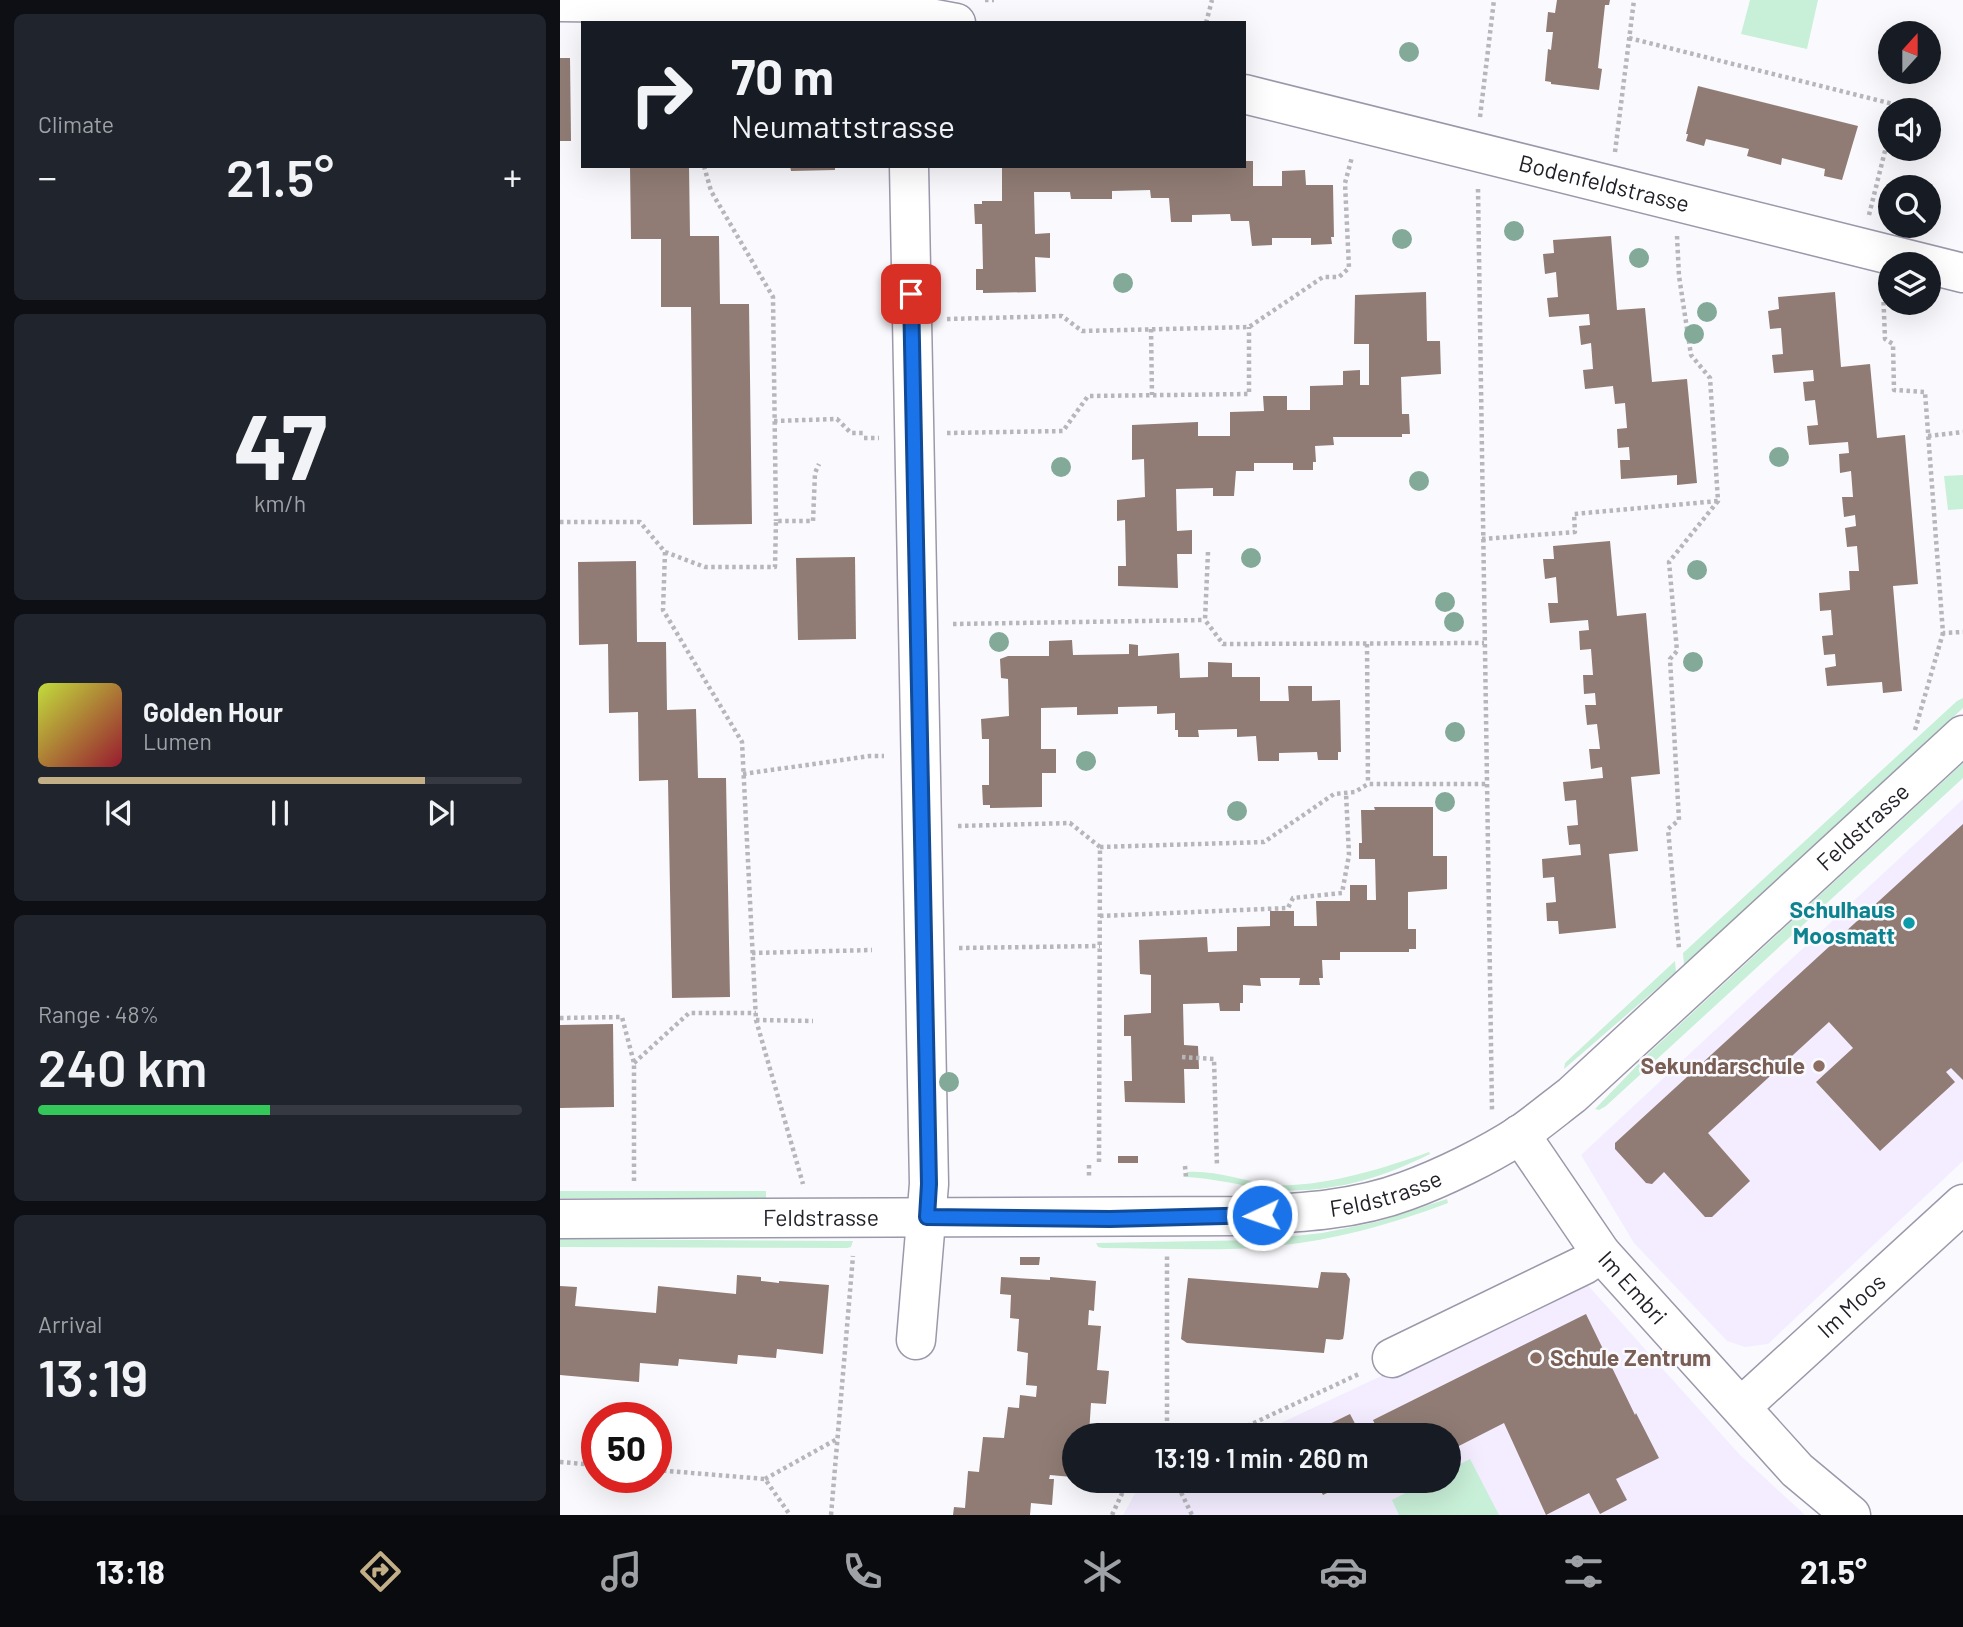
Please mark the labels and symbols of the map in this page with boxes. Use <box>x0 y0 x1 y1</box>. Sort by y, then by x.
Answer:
north arrow <box>1878 21 1941 84</box>
street label: Bodenfeldstrasse <box>1516 148 1693 217</box>
pin <box>881 264 941 324</box>
street label: Feldstrasse <box>1810 777 1914 876</box>
place label: Schulhaus Moosmatt <box>1789 895 1895 949</box>
marker: Schulhaus Moosmatt <box>1901 915 1917 931</box>
place label: Sekundarschule <box>1640 1051 1805 1079</box>
marker: Sekundarschule <box>1811 1058 1827 1074</box>
street label: Feldstrasse <box>1328 1163 1446 1222</box>
position arrow <box>1225 1178 1299 1252</box>
street label: Feldstrasse <box>763 1203 879 1231</box>
street label: Im Embri <box>1593 1245 1674 1330</box>
street label: Im Moos <box>1811 1267 1891 1343</box>
place label: Schule Zentrum <box>1550 1343 1711 1371</box>
marker: Schule Zentrum <box>1528 1350 1544 1366</box>
speed limit sign: 50 <box>581 1402 672 1493</box>

